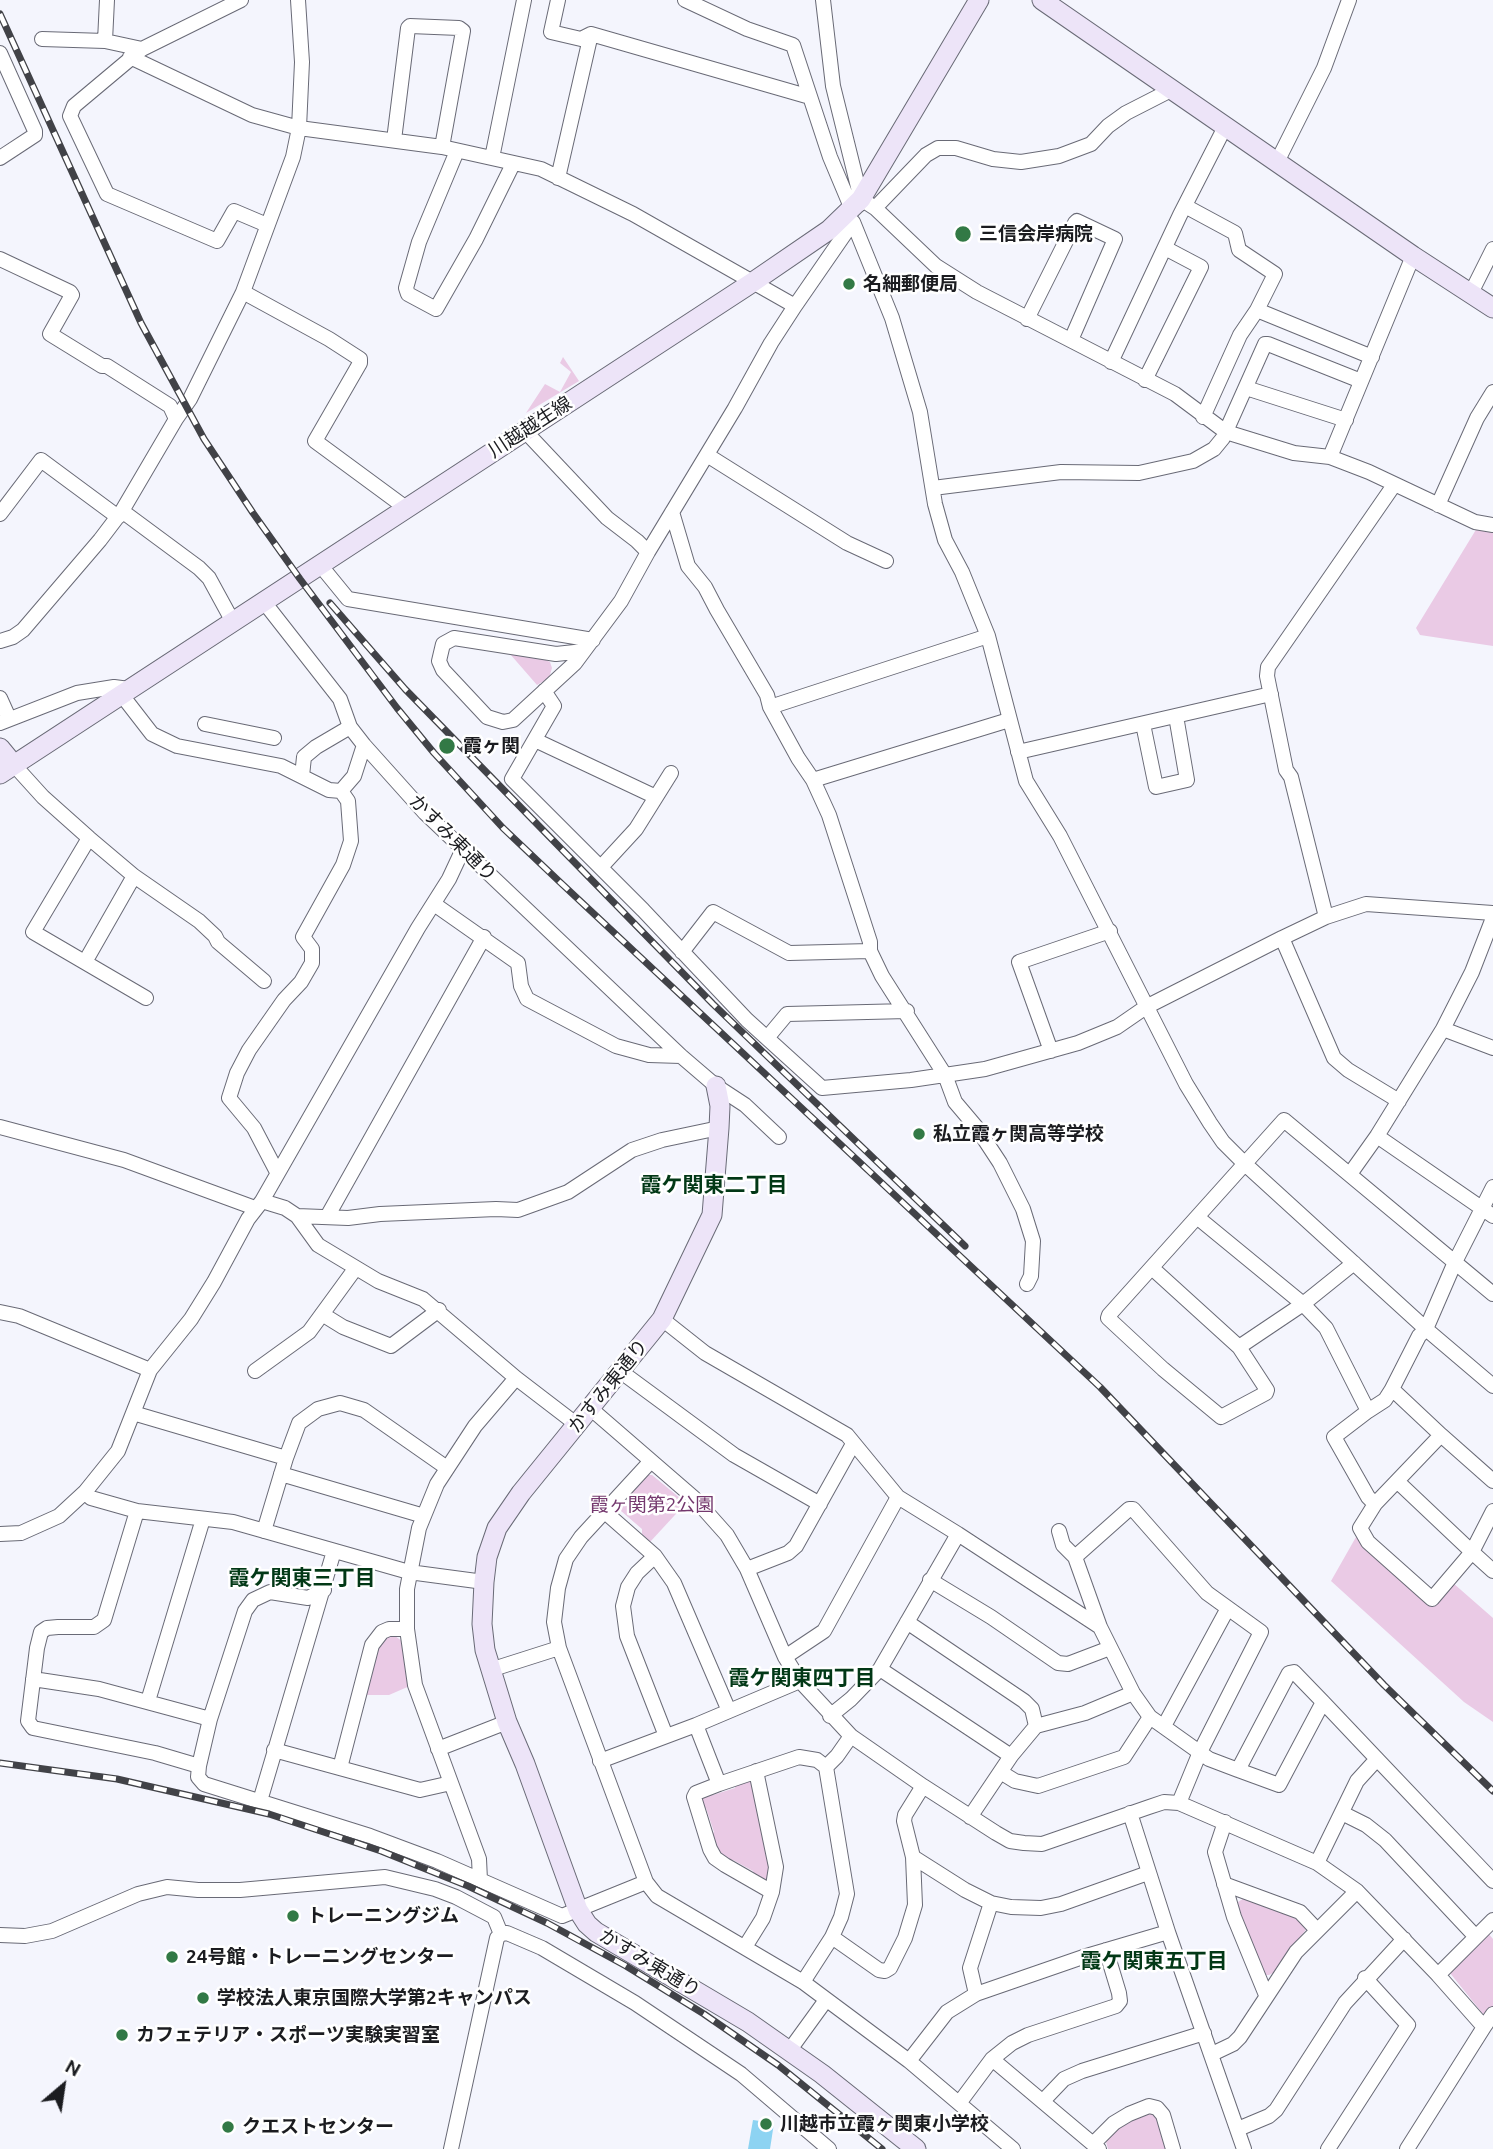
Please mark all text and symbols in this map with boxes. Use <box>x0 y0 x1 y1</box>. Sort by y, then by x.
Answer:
place label: 三信会岸病院 <box>979 223 1093 245</box>
marker: 三信会岸病院 <box>953 224 973 244</box>
place label: 名細郵便局 <box>863 273 958 295</box>
marker: 名細郵便局 <box>841 276 857 292</box>
street label: 川越越生線 <box>484 392 576 462</box>
place label: 霞ヶ関 <box>463 735 520 757</box>
marker: 霞ヶ関 <box>437 736 457 756</box>
street label: かすみ東通り <box>405 790 501 886</box>
place label: 私立霞ヶ関高等学校 <box>933 1123 1104 1145</box>
marker: 私立霞ヶ関高等学校 <box>911 1126 927 1142</box>
district label: 霞ケ関東二丁目 <box>641 1172 787 1198</box>
street label: かすみ東通り <box>563 1335 653 1437</box>
park label: 霞ヶ関第2公園 <box>590 1494 714 1516</box>
district label: 霞ケ関東三丁目 <box>229 1565 375 1591</box>
district label: 霞ケ関東四丁目 <box>729 1665 875 1691</box>
place label: トレーニングジム <box>307 1905 459 1927</box>
marker: トレーニングジム <box>285 1908 301 1924</box>
street label: かすみ東通り <box>595 1924 705 2002</box>
place label: 24号館・トレーニングセンター <box>186 1946 454 1968</box>
district label: 霞ケ関東五丁目 <box>1081 1948 1227 1974</box>
marker: 24号館・トレーニングセンター <box>164 1949 180 1965</box>
place label: 学校法人東京国際大学第2キャンパス <box>217 1987 532 2009</box>
marker: 学校法人東京国際大学第2キャンパス <box>195 1990 211 2006</box>
place label: カフェテリア・スポーツ実験実習室 <box>136 2024 440 2046</box>
marker: カフェテリア・スポーツ実験実習室 <box>114 2027 130 2043</box>
north arrow <box>28 2051 98 2121</box>
text: N <box>62 2055 85 2081</box>
place label: 川越市立霞ヶ関東小学校 <box>780 2113 989 2135</box>
place label: クエストセンター <box>242 2116 394 2138</box>
marker: 川越市立霞ヶ関東小学校 <box>758 2116 774 2132</box>
marker: クエストセンター <box>220 2119 236 2135</box>

